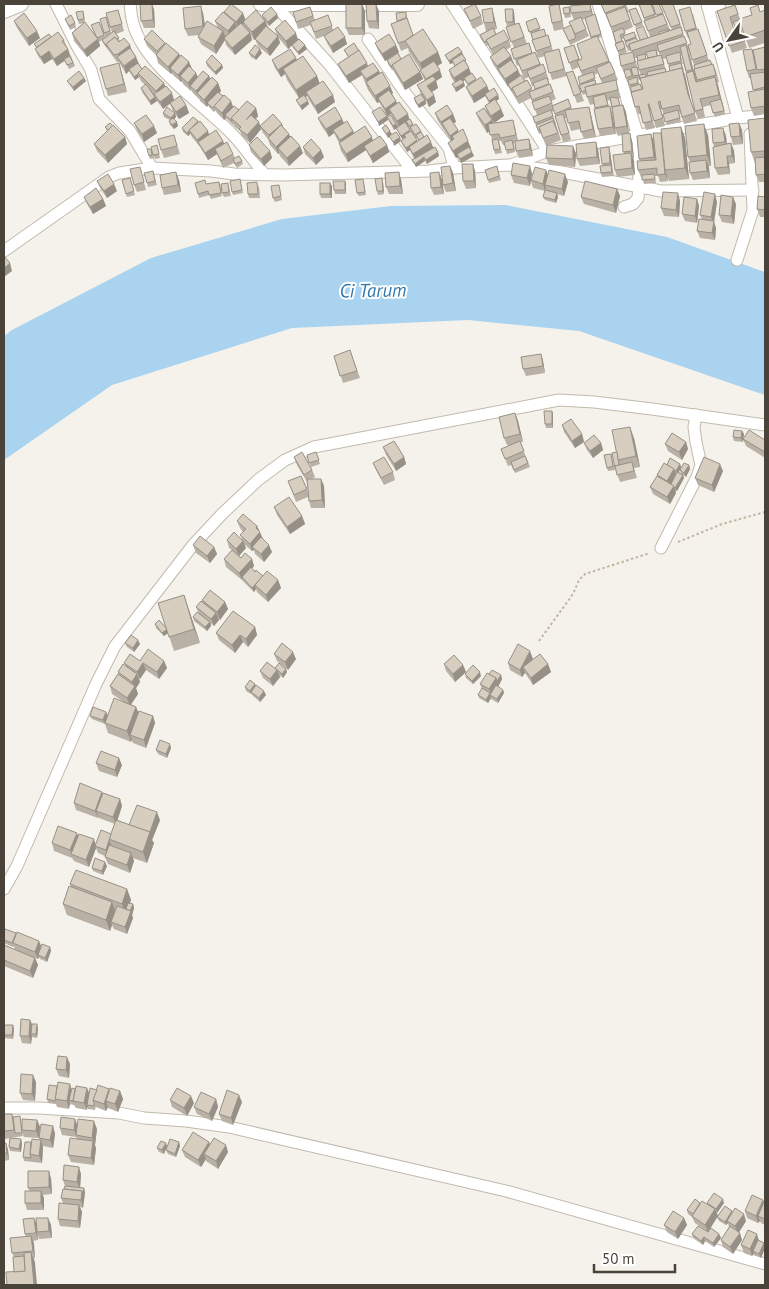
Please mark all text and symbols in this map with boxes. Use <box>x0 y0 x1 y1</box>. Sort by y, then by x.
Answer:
north arrow <box>704 15 754 65</box>
text: U <box>708 38 728 56</box>
water label: Ci Tarum <box>339 277 407 303</box>
scale bar <box>594 1242 675 1274</box>
text: 50 m <box>602 1249 635 1268</box>

